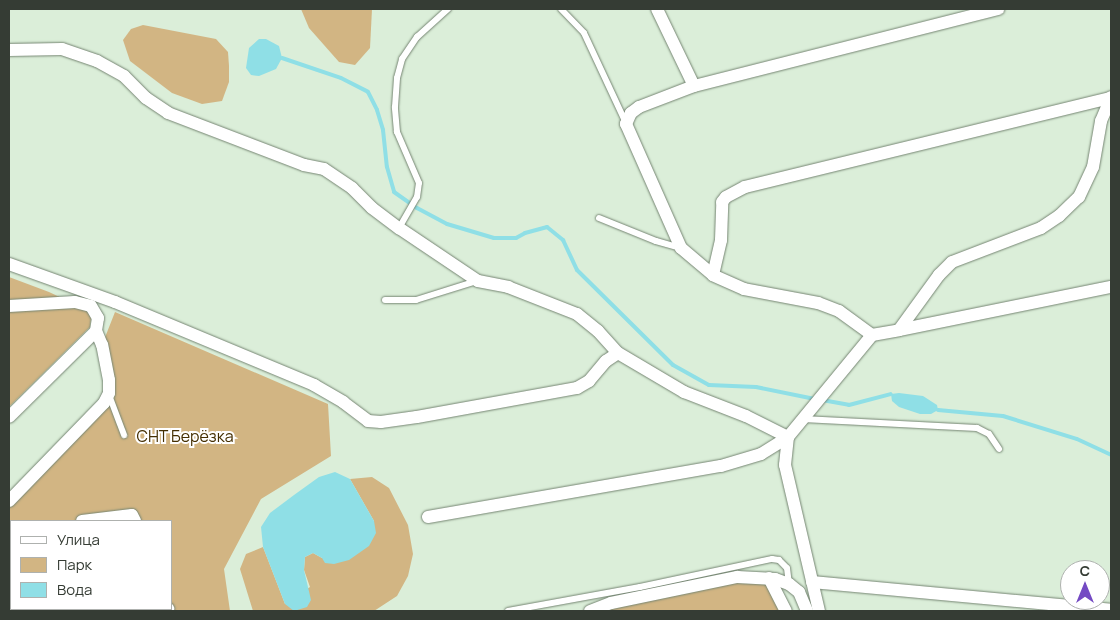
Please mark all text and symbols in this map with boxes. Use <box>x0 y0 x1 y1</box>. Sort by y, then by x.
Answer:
park label: СНТ Берёзка <box>136 426 234 446</box>
legend <box>10 520 172 610</box>
text: Улица <box>57 529 100 550</box>
text: Парк <box>57 554 92 575</box>
north arrow <box>1060 560 1110 610</box>
text: С <box>1080 561 1090 580</box>
text: Вода <box>57 579 92 600</box>

